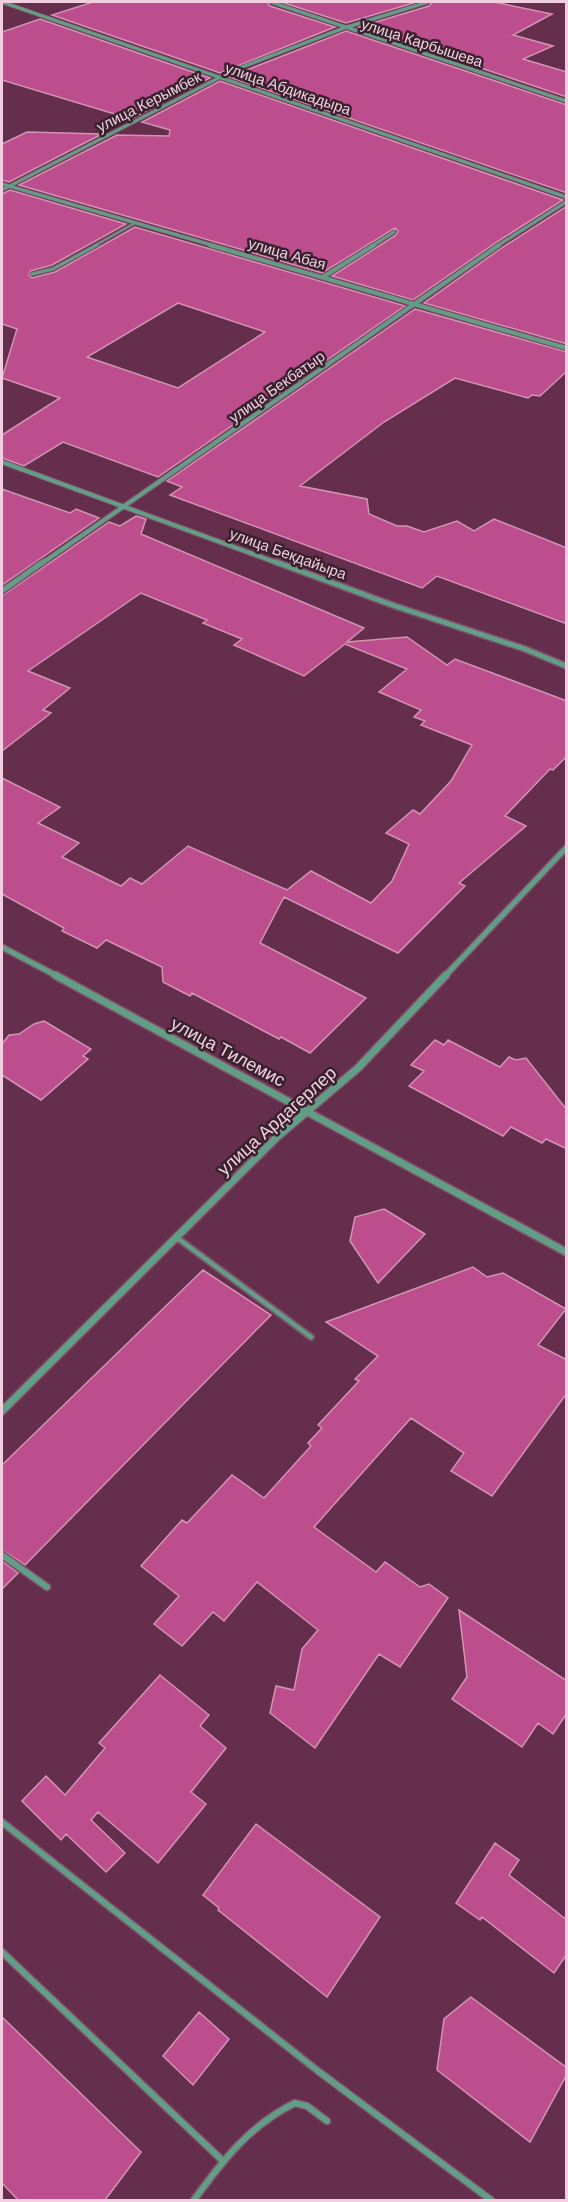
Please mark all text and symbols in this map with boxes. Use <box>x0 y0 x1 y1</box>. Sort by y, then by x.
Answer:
street label: улица Карбышева <box>359 14 486 72</box>
street label: улица Абдикадыра <box>222 58 354 120</box>
street label: улица Керымбек <box>93 67 205 137</box>
street label: улица Абая <box>246 233 328 275</box>
street label: улица Бекбатыр <box>225 347 329 427</box>
street label: улица Бекдайыра <box>227 524 350 585</box>
street label: улица Тилемис <box>167 1012 289 1092</box>
street label: улица Ардагерлер <box>212 1061 342 1181</box>

